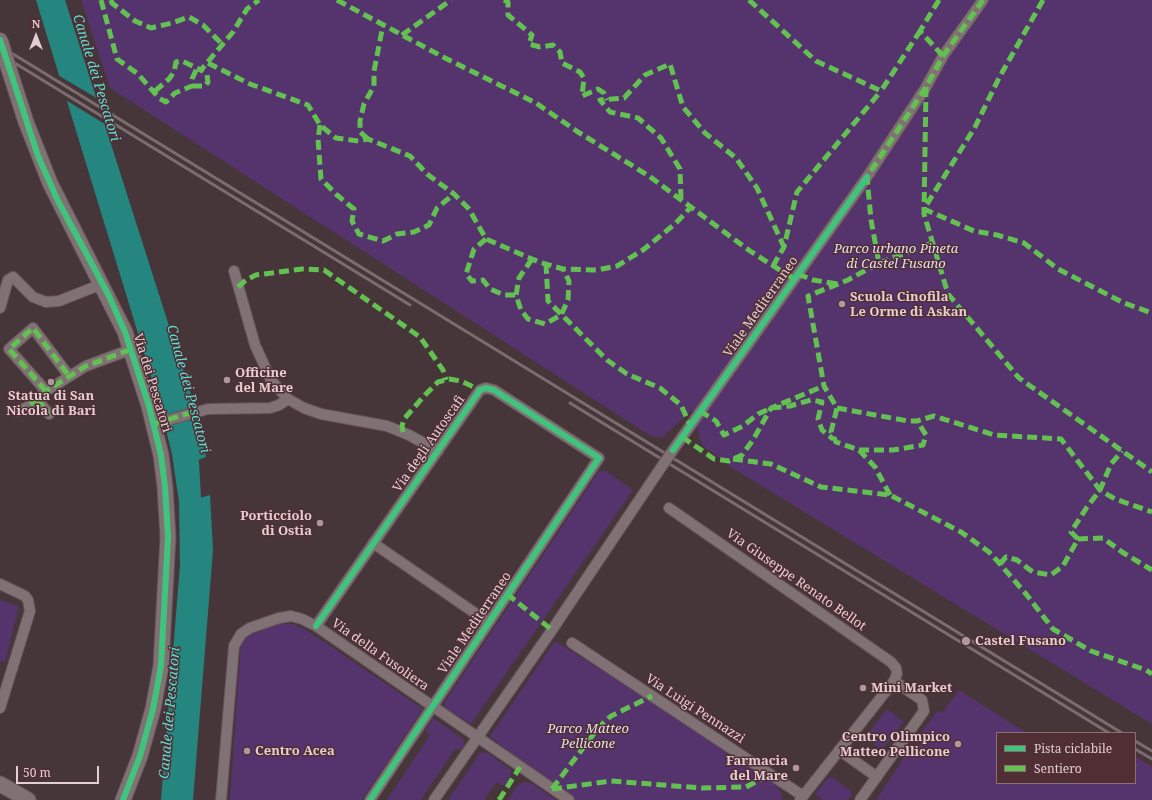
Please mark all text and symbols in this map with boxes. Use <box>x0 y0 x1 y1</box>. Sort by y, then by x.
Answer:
water label: Canale dei Pescatori <box>69 12 123 144</box>
north arrow <box>16 16 56 56</box>
text: N <box>32 16 40 31</box>
park label: Parco urbano Pineta di Castel Fusano <box>834 241 958 272</box>
street label: Viale Mediterraneo <box>720 254 802 360</box>
place label: Scuola Cinofila Le Orme di Askan <box>850 289 967 320</box>
marker: Scuola Cinofila Le Orme di Askan <box>837 299 847 309</box>
water label: Canale dei Pescatori <box>163 323 213 455</box>
street label: Via dei Pescatori <box>130 332 174 434</box>
place label: Officine del Mare <box>235 365 293 396</box>
marker: Officine del Mare <box>222 375 232 385</box>
marker: Statua di San Nicola di Bari <box>46 377 56 387</box>
place label: Statua di San Nicola di Bari <box>6 388 96 419</box>
street label: Via degli Autoscafi <box>390 393 468 495</box>
place label: Porticciolo di Ostia <box>240 508 312 539</box>
marker: Porticciolo di Ostia <box>315 518 325 528</box>
street label: Via Giuseppe Renato Bellot <box>723 526 869 634</box>
street label: Viale Mediterraneo <box>435 569 515 677</box>
street label: Via della Fusoliera <box>328 616 432 694</box>
place label: Castel Fusano <box>975 633 1066 649</box>
marker: Castel Fusano <box>960 635 972 647</box>
water label: Canale dei Pescatori <box>156 646 184 780</box>
street label: Via Luigi Pennazzi <box>643 671 747 747</box>
place label: Mini Market <box>871 680 952 696</box>
marker: Mini Market <box>858 683 868 693</box>
park label: Parco Matteo Pellicone <box>547 721 629 752</box>
place label: Centro Olimpico Matteo Pellicone <box>840 729 950 760</box>
legend <box>996 732 1136 784</box>
marker: Centro Olimpico Matteo Pellicone <box>953 739 963 749</box>
text: Pista ciclabile <box>1034 740 1112 757</box>
place label: Centro Acea <box>255 743 335 759</box>
marker: Centro Acea <box>242 746 252 756</box>
place label: Farmacia del Mare <box>726 753 788 784</box>
scale bar <box>18 758 101 784</box>
text: Sentiero <box>1034 760 1082 777</box>
marker: Farmacia del Mare <box>791 763 801 773</box>
text: 50 m <box>23 764 51 781</box>

